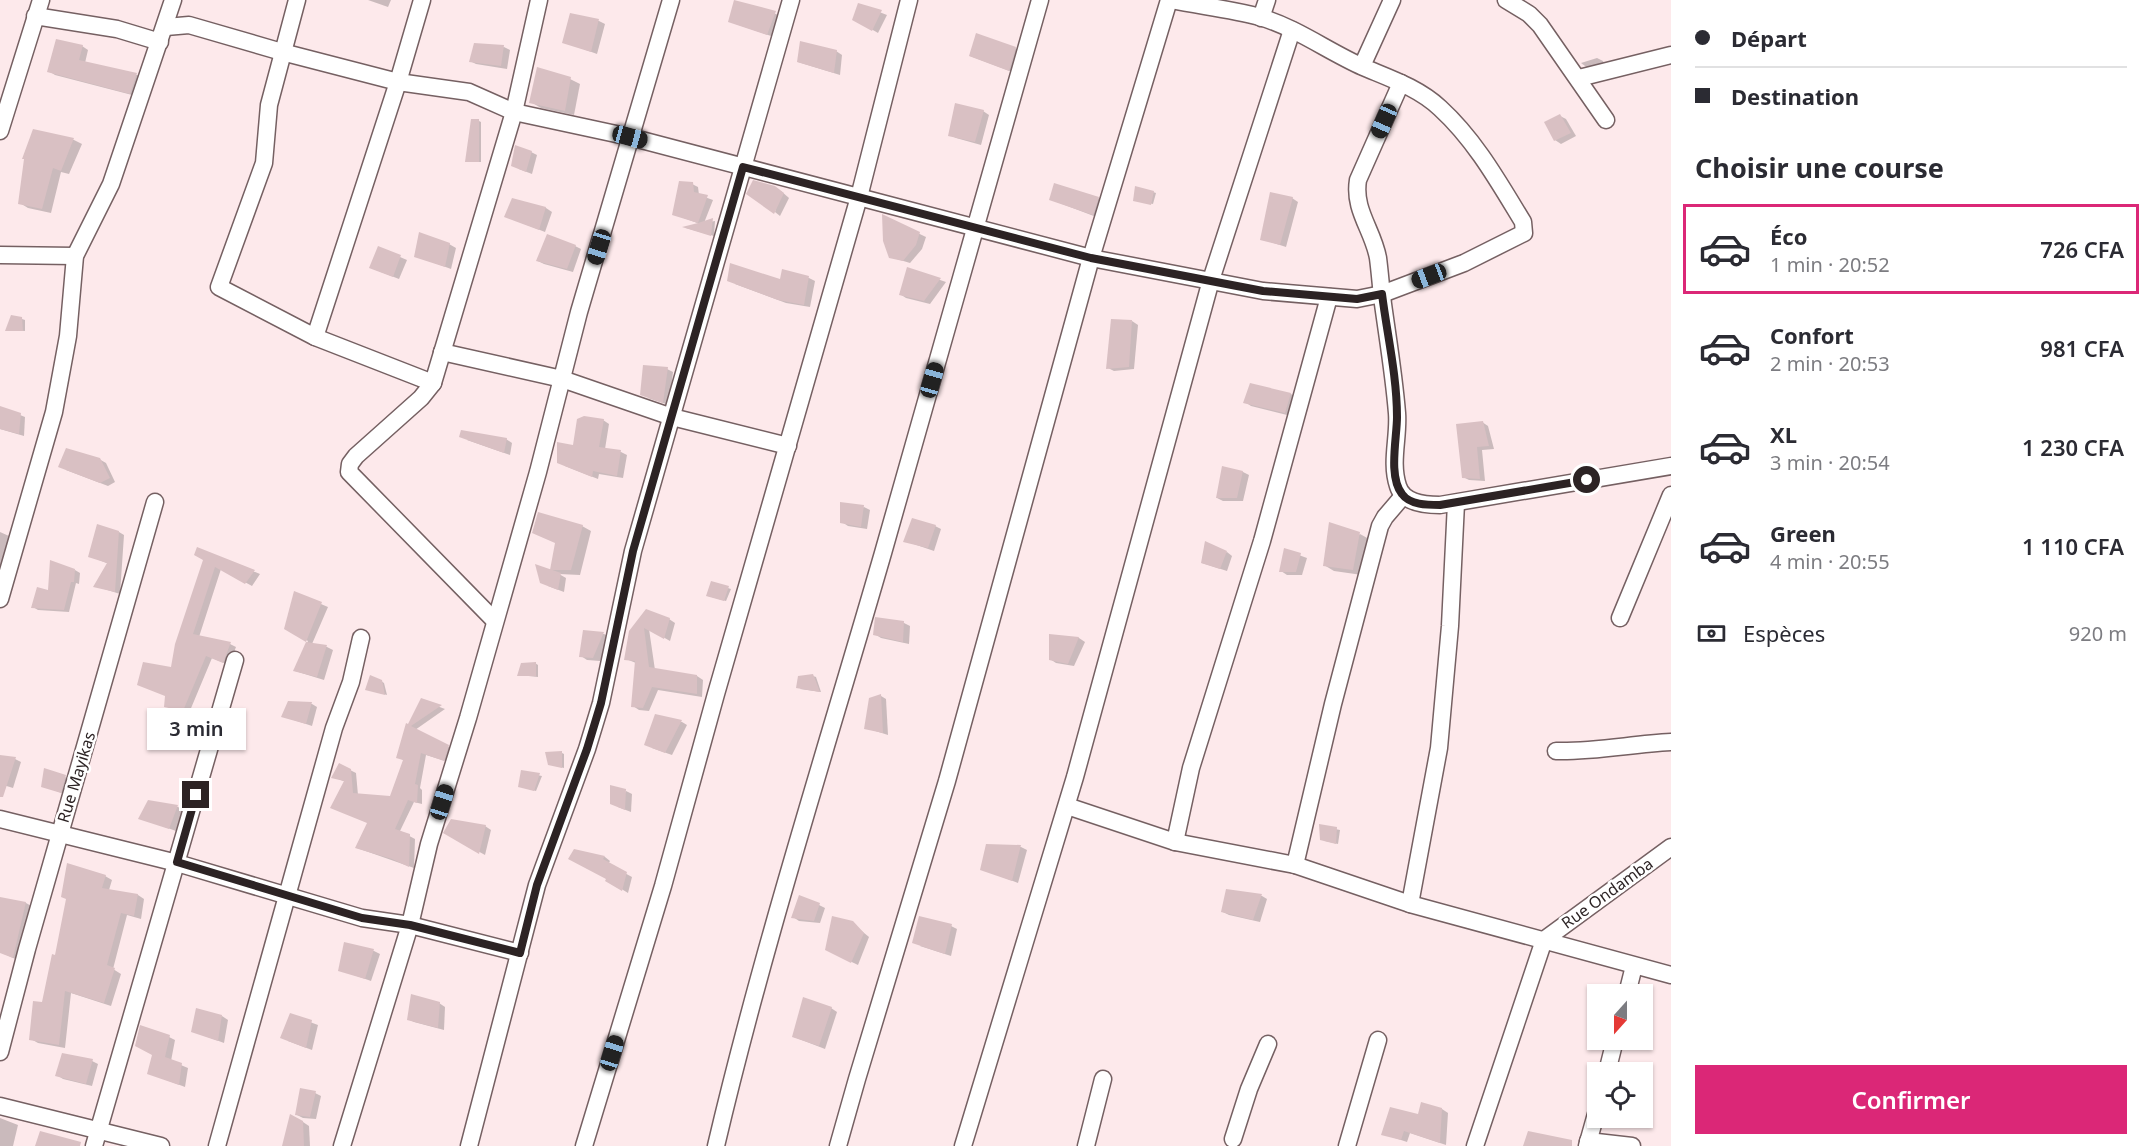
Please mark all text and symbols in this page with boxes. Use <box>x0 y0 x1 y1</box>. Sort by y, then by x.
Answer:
text: Départ <box>1731 23 1807 53</box>
text: Destination <box>1731 81 1859 111</box>
car <box>1368 101 1400 141</box>
car <box>610 124 650 150</box>
text: Choisir une course <box>1695 149 1944 186</box>
text: Éco <box>1770 221 1807 251</box>
icon: car <box>1698 222 1752 276</box>
car <box>585 227 613 267</box>
text: 726 CFA <box>2040 234 2124 264</box>
text: 1 min · 20:52 <box>1770 251 1890 278</box>
car <box>1409 261 1449 291</box>
text: Confort <box>1770 320 1854 350</box>
icon: car <box>1698 321 1752 375</box>
text: 981 CFA <box>2040 333 2124 363</box>
text: 2 min · 20:53 <box>1770 350 1890 377</box>
car <box>918 360 946 400</box>
text: XL <box>1770 419 1797 449</box>
icon: car <box>1698 420 1752 474</box>
text: 1 230 CFA <box>2022 432 2124 462</box>
text: 3 min · 20:54 <box>1770 449 1890 476</box>
route start <box>1573 466 1600 493</box>
text: Green <box>1770 518 1836 548</box>
icon: car <box>1698 519 1752 573</box>
text: 1 110 CFA <box>2022 531 2124 561</box>
text: 4 min · 20:55 <box>1770 548 1890 575</box>
icon: cash <box>1695 617 1728 650</box>
text: Espèces <box>1743 618 1825 648</box>
text: 920 m <box>2069 620 2127 647</box>
callout: 3 min <box>146 708 246 750</box>
text: 3 min <box>169 715 224 742</box>
street label: Rue Mayikas <box>52 729 100 825</box>
route end <box>182 781 209 808</box>
car <box>428 782 456 822</box>
street label: Rue Ondamba <box>1557 852 1657 934</box>
north arrow <box>1587 984 1653 1050</box>
map controls <box>1587 984 1653 1128</box>
car <box>598 1033 626 1073</box>
button: locate <box>1587 1062 1653 1128</box>
button: Confirmer <box>1695 1065 2127 1134</box>

